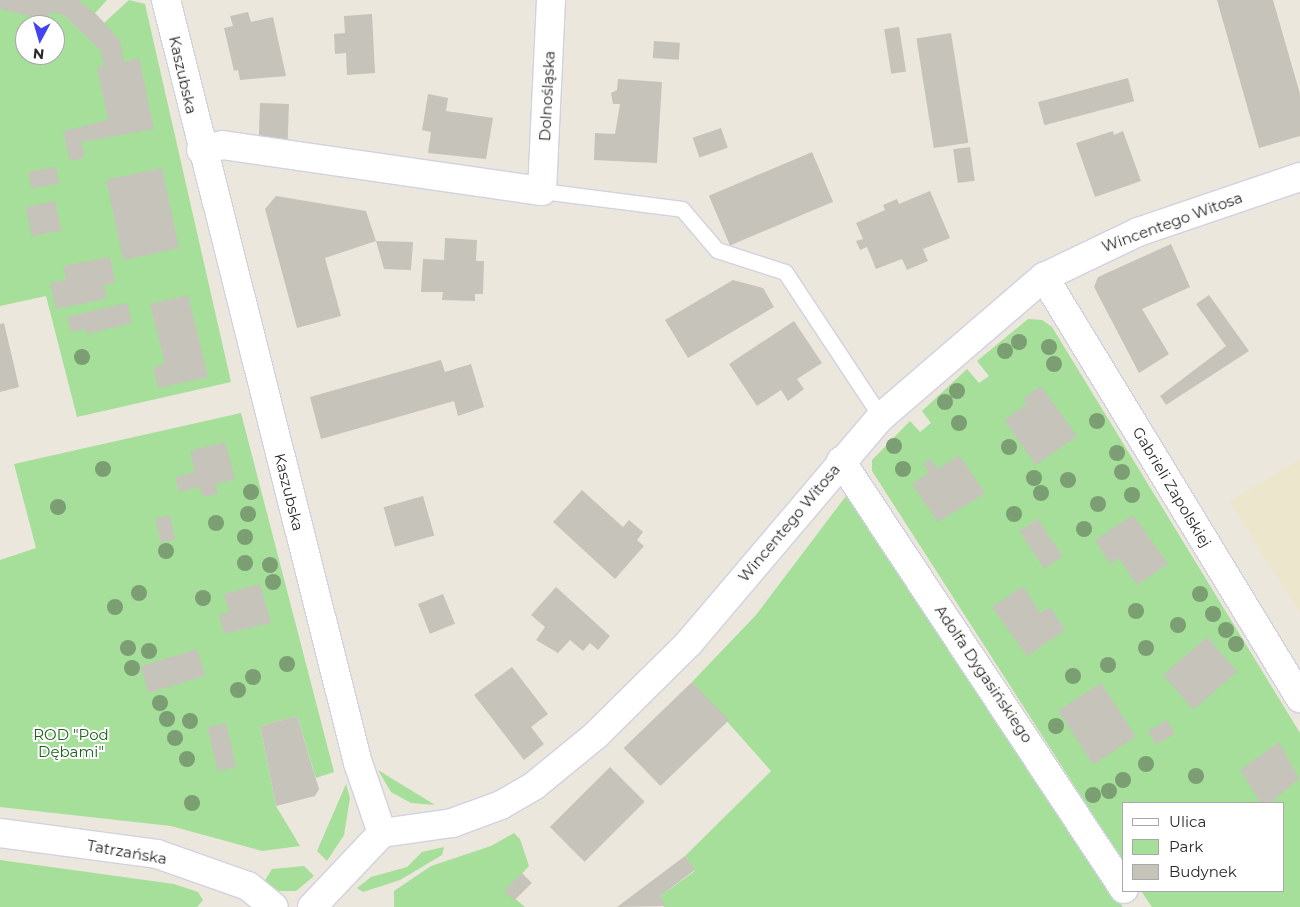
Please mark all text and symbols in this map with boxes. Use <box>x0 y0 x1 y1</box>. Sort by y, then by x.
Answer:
north arrow <box>15 15 65 65</box>
street label: Kaszubska <box>165 34 201 116</box>
text: N <box>32 44 45 63</box>
street label: Dolnośląska <box>536 50 558 142</box>
street label: Wincentego Witosa <box>1099 188 1245 256</box>
street label: Gabrieli Zapolskiej <box>1129 424 1215 550</box>
street label: Kaszubska <box>271 451 307 533</box>
street label: Wincentego Witosa <box>734 460 844 586</box>
street label: Adolfa Dygasińskiego <box>931 602 1037 746</box>
park label: ROD "Pod Dębami" <box>33 725 109 760</box>
legend <box>1122 802 1285 892</box>
text: Ulica <box>1169 812 1206 831</box>
street label: Tatrzańska <box>86 836 168 868</box>
text: Park <box>1169 837 1203 856</box>
text: Budynek <box>1169 862 1237 881</box>

